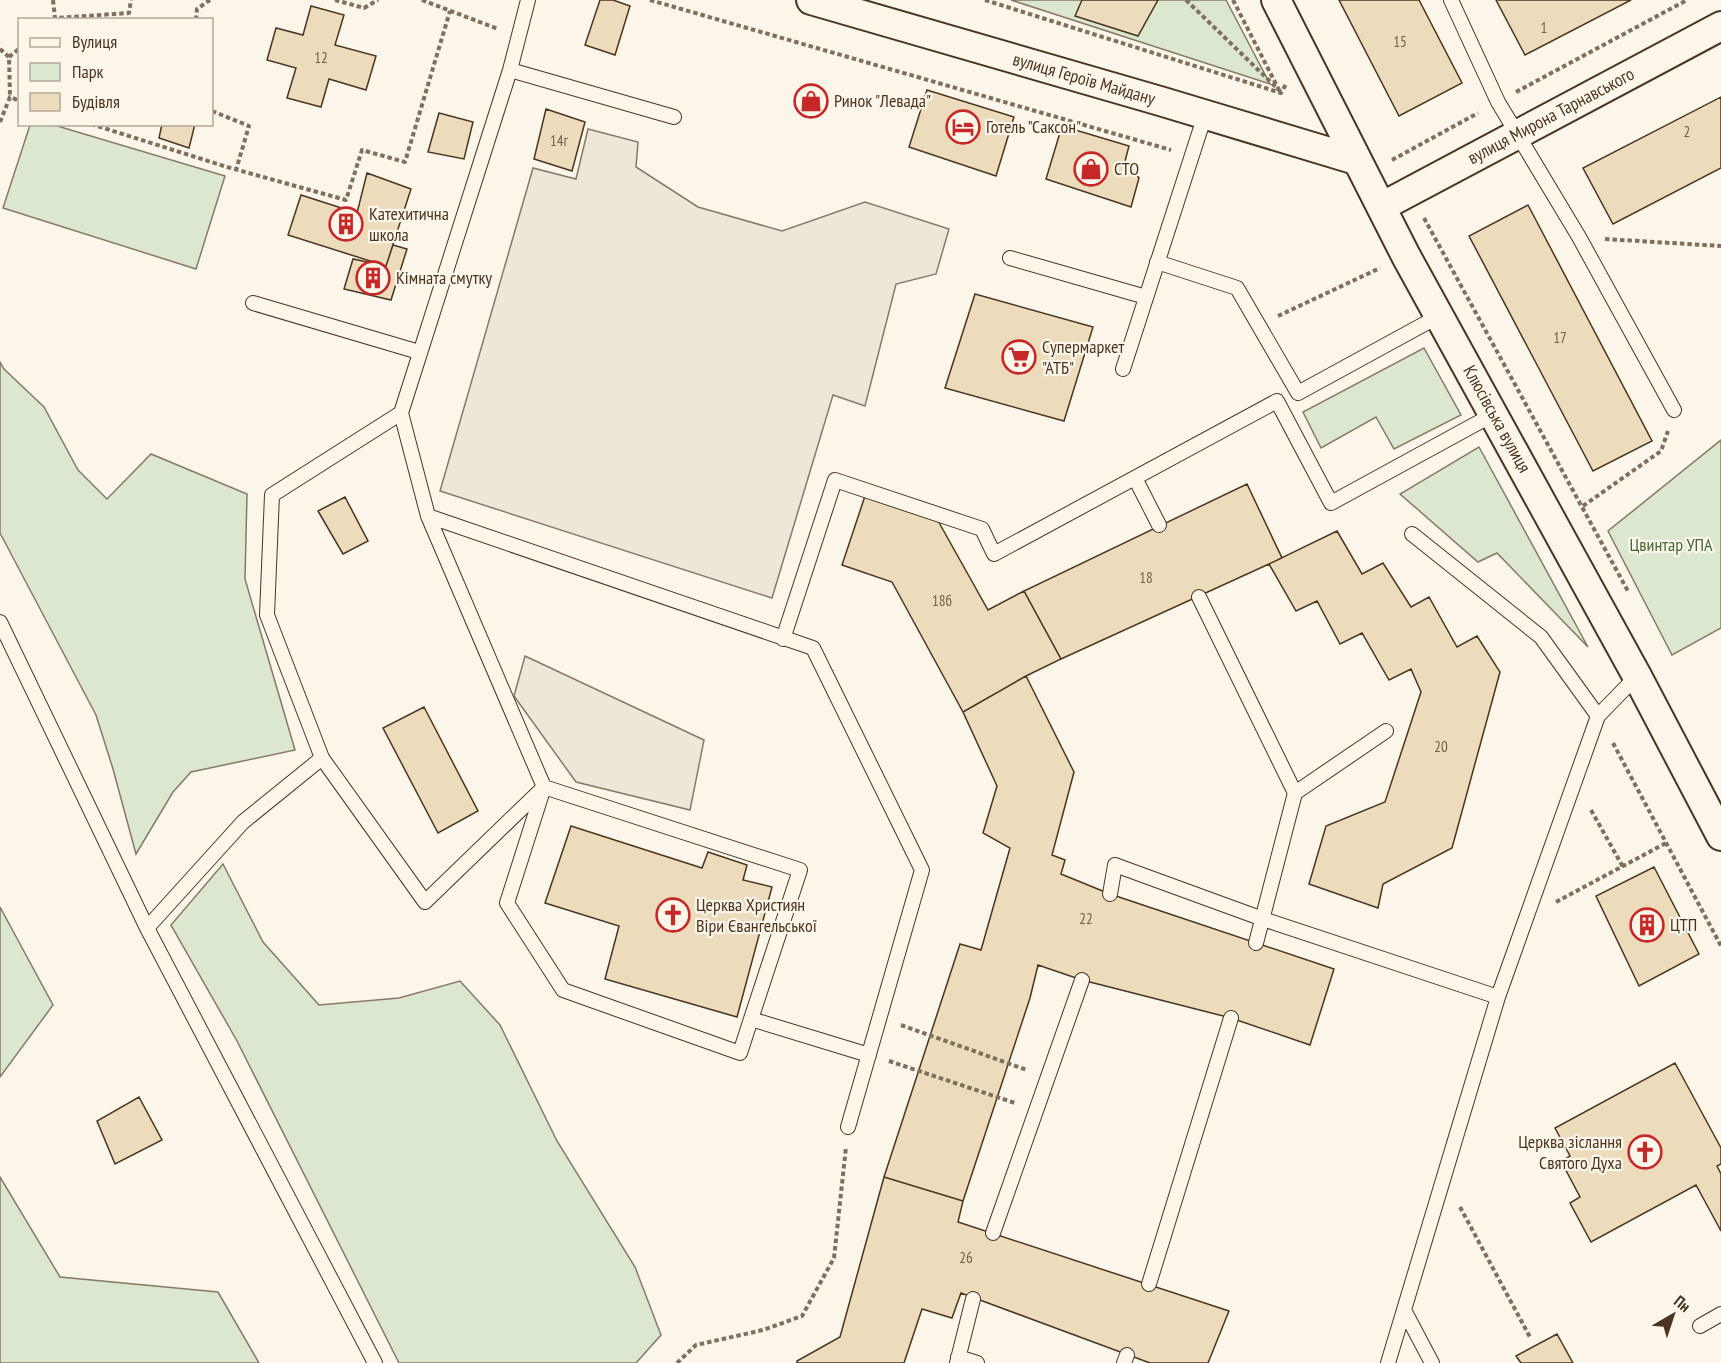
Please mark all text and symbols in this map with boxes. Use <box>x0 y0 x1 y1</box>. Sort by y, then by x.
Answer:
legend <box>18 18 213 126</box>
house number: 1 <box>1541 18 1547 37</box>
text: Вулиця <box>72 30 117 53</box>
house number: 15 <box>1393 32 1407 51</box>
street label: вулиця Героїв Майдану <box>1010 47 1158 110</box>
house number: 12 <box>314 48 328 67</box>
text: Парк <box>72 60 103 83</box>
street label: вулиця Мирона Тарнавського <box>1463 62 1638 169</box>
shop icon: Ринок "Левада" <box>793 83 829 119</box>
place label: Ринок "Левада" <box>834 89 931 112</box>
text: Будівля <box>72 90 120 113</box>
hotel icon: Готель "Саксон" <box>945 109 981 145</box>
place label: Готель "Саксон" <box>986 115 1081 138</box>
house number: 2 <box>1684 122 1690 141</box>
house number: 14г <box>550 131 569 150</box>
shop icon: СТО <box>1073 151 1109 187</box>
place label: СТО <box>1114 157 1139 180</box>
place label: Катехитична школа <box>369 202 449 246</box>
building icon: Катехитична школа <box>328 206 364 242</box>
building icon: Кімната смутку <box>355 260 391 296</box>
place label: Кімната смутку <box>396 266 492 289</box>
house number: 17 <box>1553 328 1567 347</box>
place label: Супермаркет "АТБ" <box>1042 335 1125 379</box>
supermarket icon: Супермаркет "АТБ" <box>1001 339 1037 375</box>
street label: Клюсівська вулиця <box>1458 361 1536 476</box>
park label: Цвинтар УПА <box>1629 533 1713 556</box>
house number: 18 <box>1139 568 1153 587</box>
house number: 18б <box>932 591 952 610</box>
house number: 20 <box>1434 737 1448 756</box>
place label: Церква Християн Віри Євангельської <box>696 893 817 937</box>
church icon: Церква Християн Віри Євангельської <box>655 897 691 933</box>
building icon: ЦТП <box>1629 907 1665 943</box>
house number: 22 <box>1079 909 1093 928</box>
place label: ЦТП <box>1670 913 1697 936</box>
place label: Церква зіслання Святого Духа <box>1518 1130 1622 1174</box>
church icon: Церква зіслання Святого Духа <box>1627 1134 1663 1170</box>
house number: 26 <box>959 1248 973 1267</box>
north arrow <box>1643 1285 1703 1345</box>
text: Пн <box>1670 1291 1695 1316</box>

